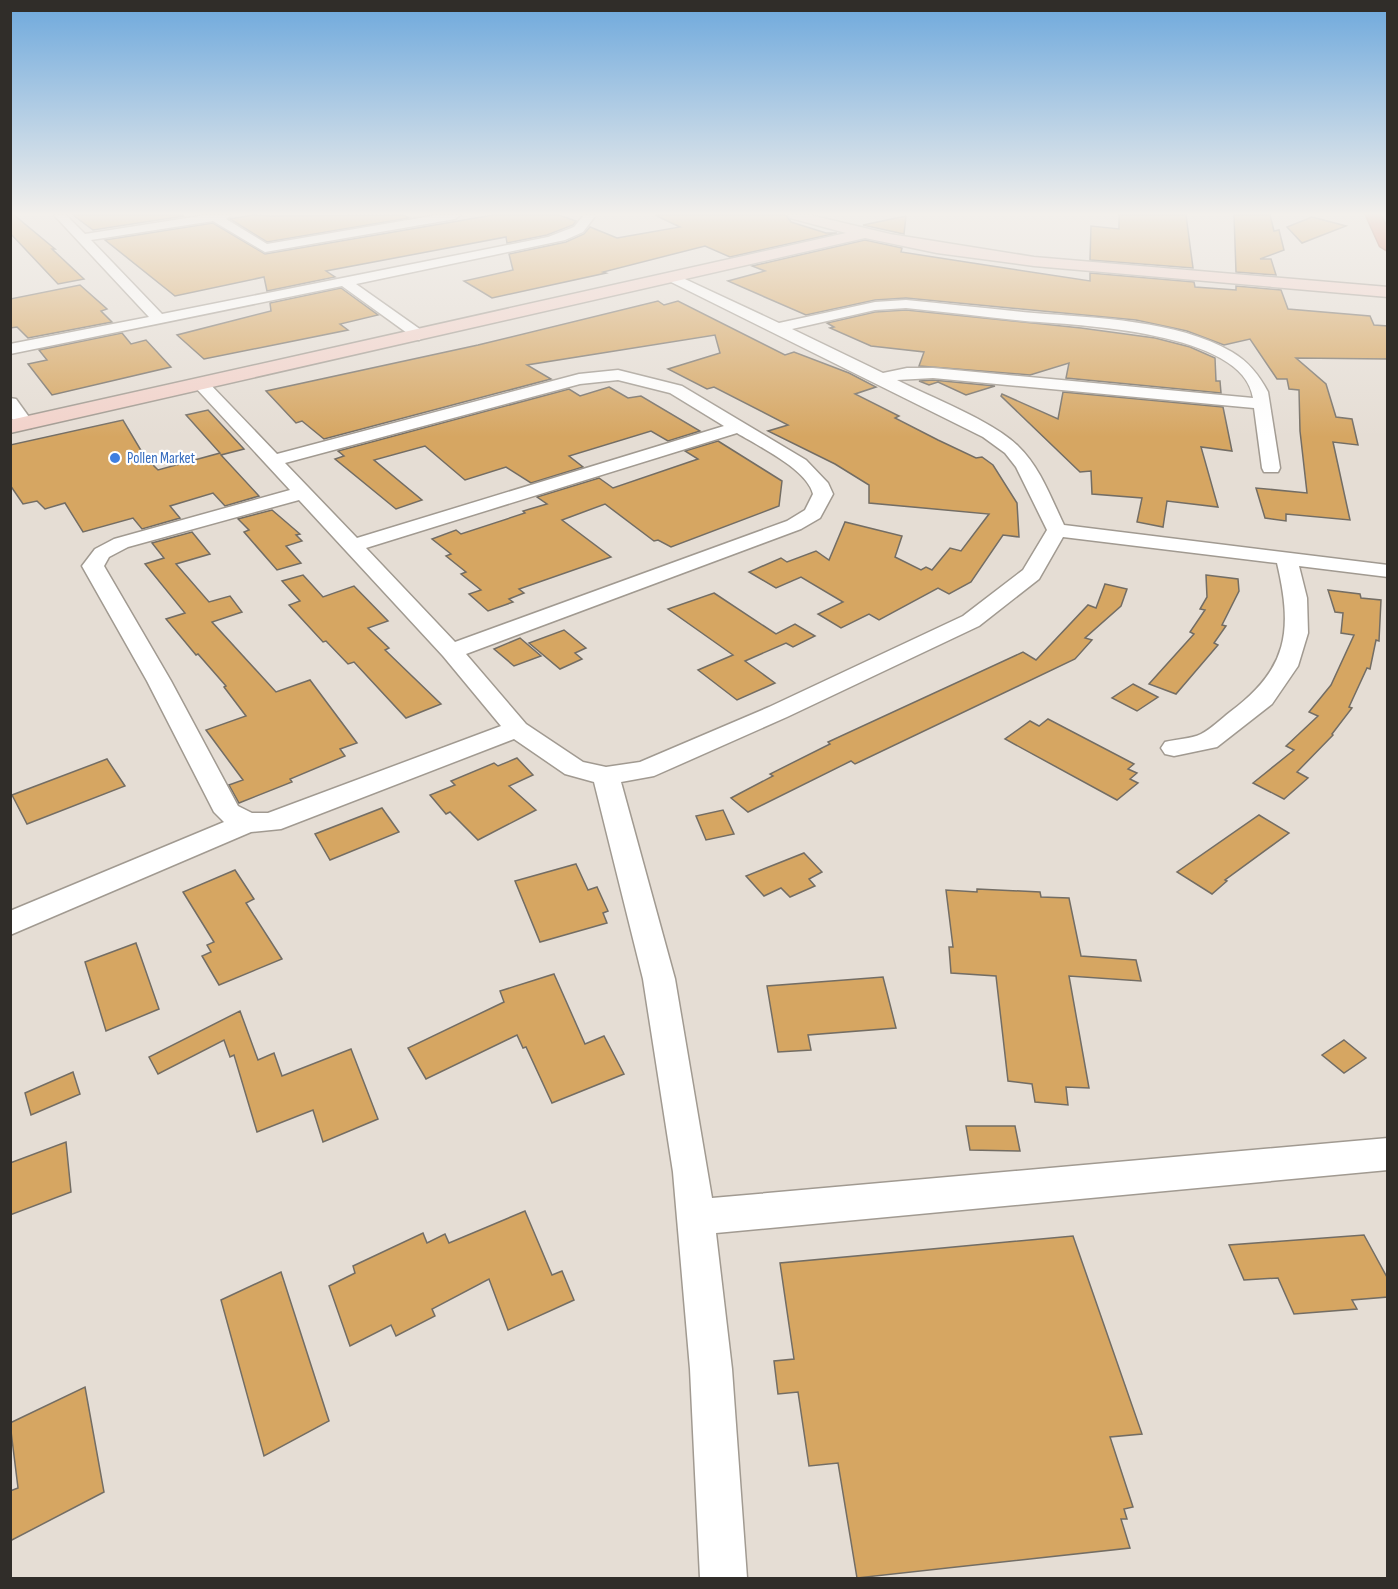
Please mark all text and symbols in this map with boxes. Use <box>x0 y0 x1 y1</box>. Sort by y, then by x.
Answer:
place label: Pollen Market <box>127 449 195 468</box>
marker: Pollen Market <box>108 451 122 465</box>

